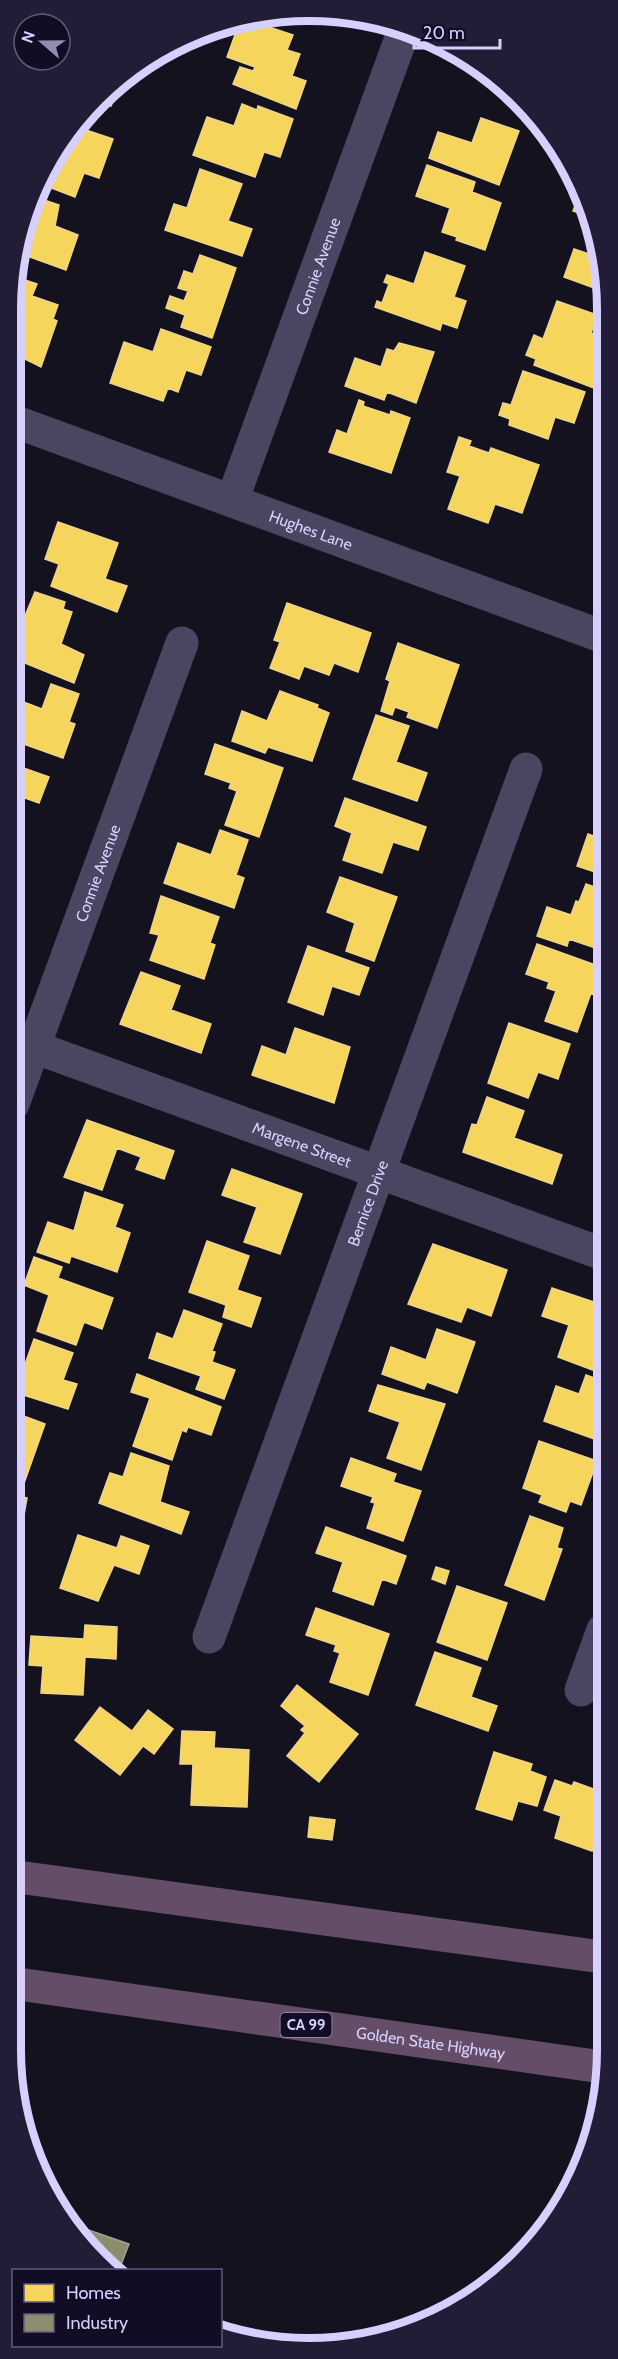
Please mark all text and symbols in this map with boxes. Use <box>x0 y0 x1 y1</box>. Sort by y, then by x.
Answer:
north arrow <box>12 12 72 72</box>
scale bar <box>414 12 500 50</box>
text: 20 m <box>423 22 465 44</box>
text: N <box>18 28 39 46</box>
street label: Connie Avenue <box>292 215 345 318</box>
street label: Hughes Lane <box>266 506 355 554</box>
street label: Connie Avenue <box>72 822 125 925</box>
street label: Margene Street <box>250 1118 354 1172</box>
street label: Bernice Drive <box>344 1158 392 1249</box>
road number: CA 99 <box>280 2013 332 2037</box>
street label: Golden State Highway <box>355 2023 506 2063</box>
legend <box>12 2269 222 2347</box>
text: Homes <box>66 2282 121 2304</box>
text: Industry <box>66 2312 128 2334</box>

